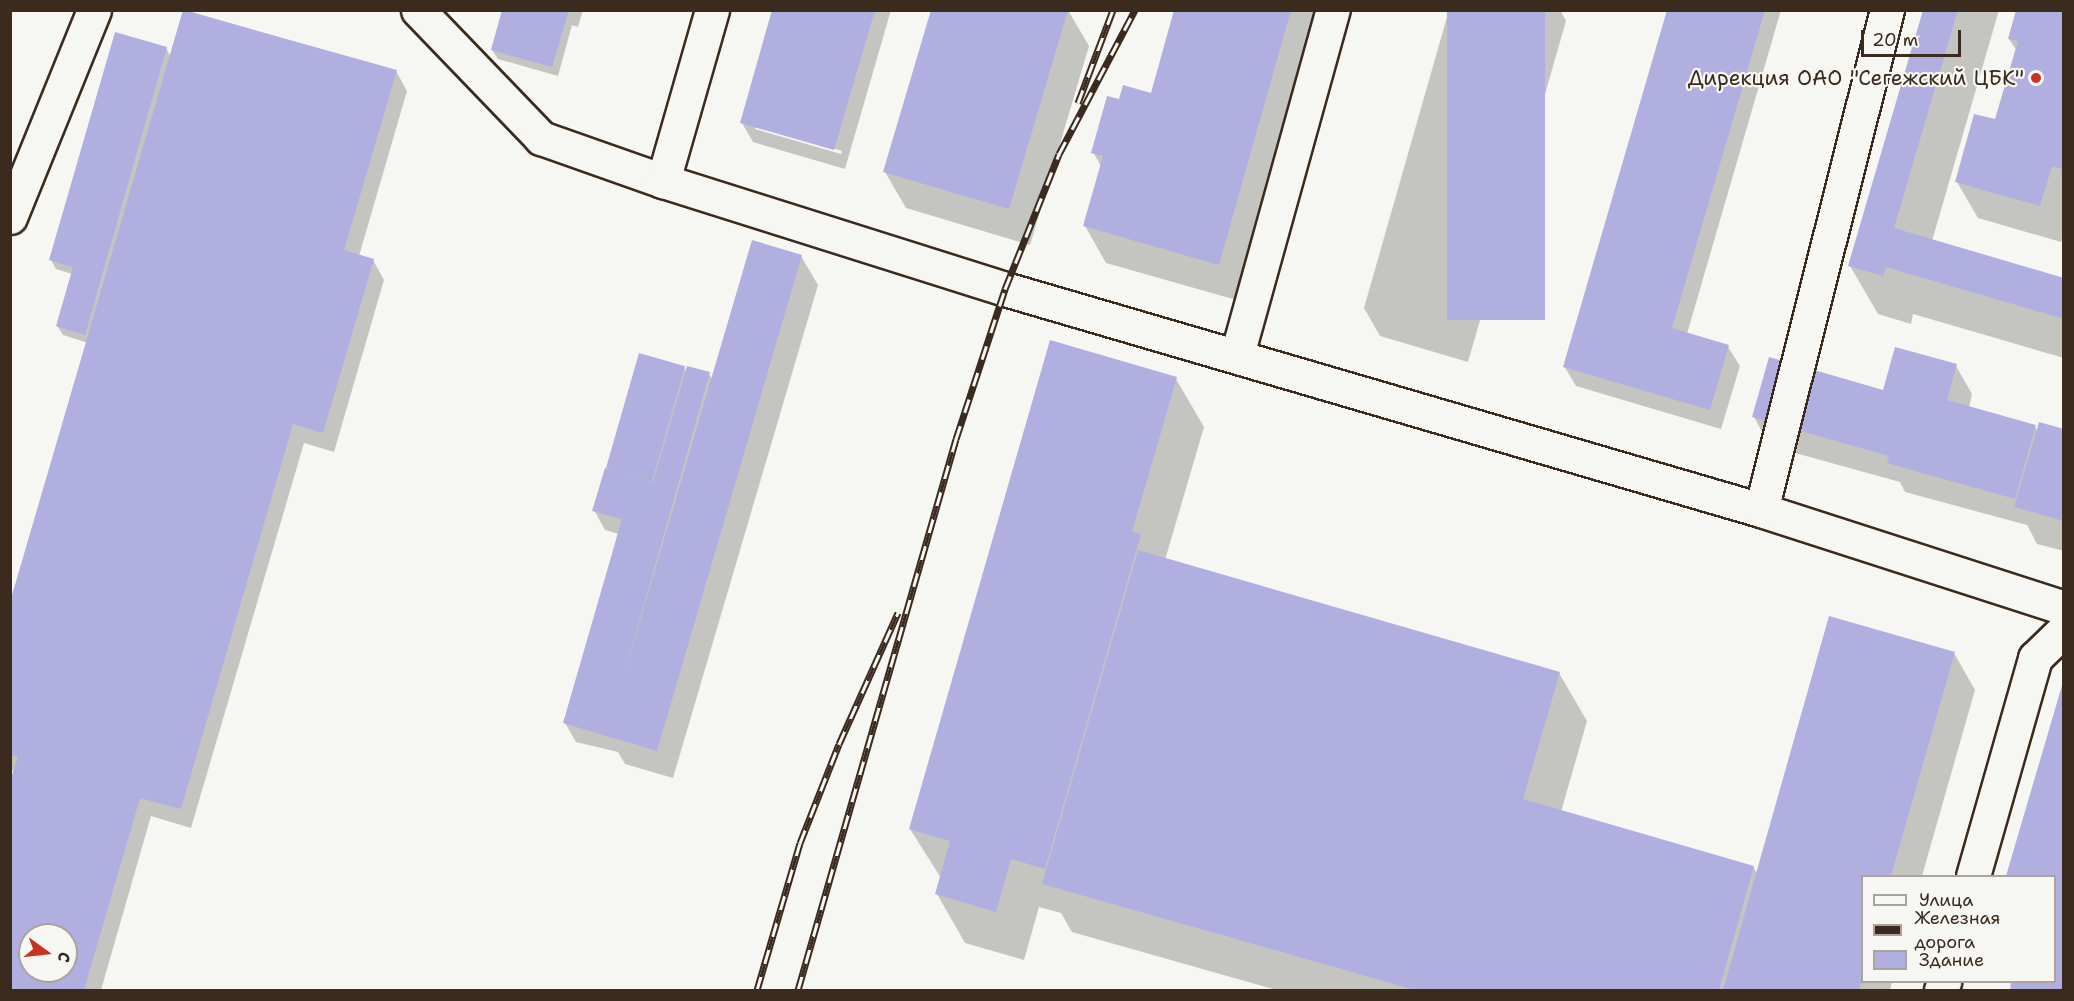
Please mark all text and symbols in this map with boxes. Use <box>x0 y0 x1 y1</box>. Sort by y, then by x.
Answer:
scale bar <box>1864 18 1964 56</box>
text: 20 m <box>1872 28 1918 52</box>
place label: Дирекция ОАО "Сегежский ЦБК" <box>1688 65 2024 91</box>
marker: Дирекция ОАО "Сегежский ЦБК" <box>2029 71 2043 85</box>
legend <box>1861 875 2056 983</box>
text: Улица <box>1919 888 1973 912</box>
text: Железная дорога <box>1914 906 2000 954</box>
north arrow <box>18 923 78 983</box>
text: Здание <box>1919 948 1984 972</box>
text: С <box>53 950 75 965</box>

